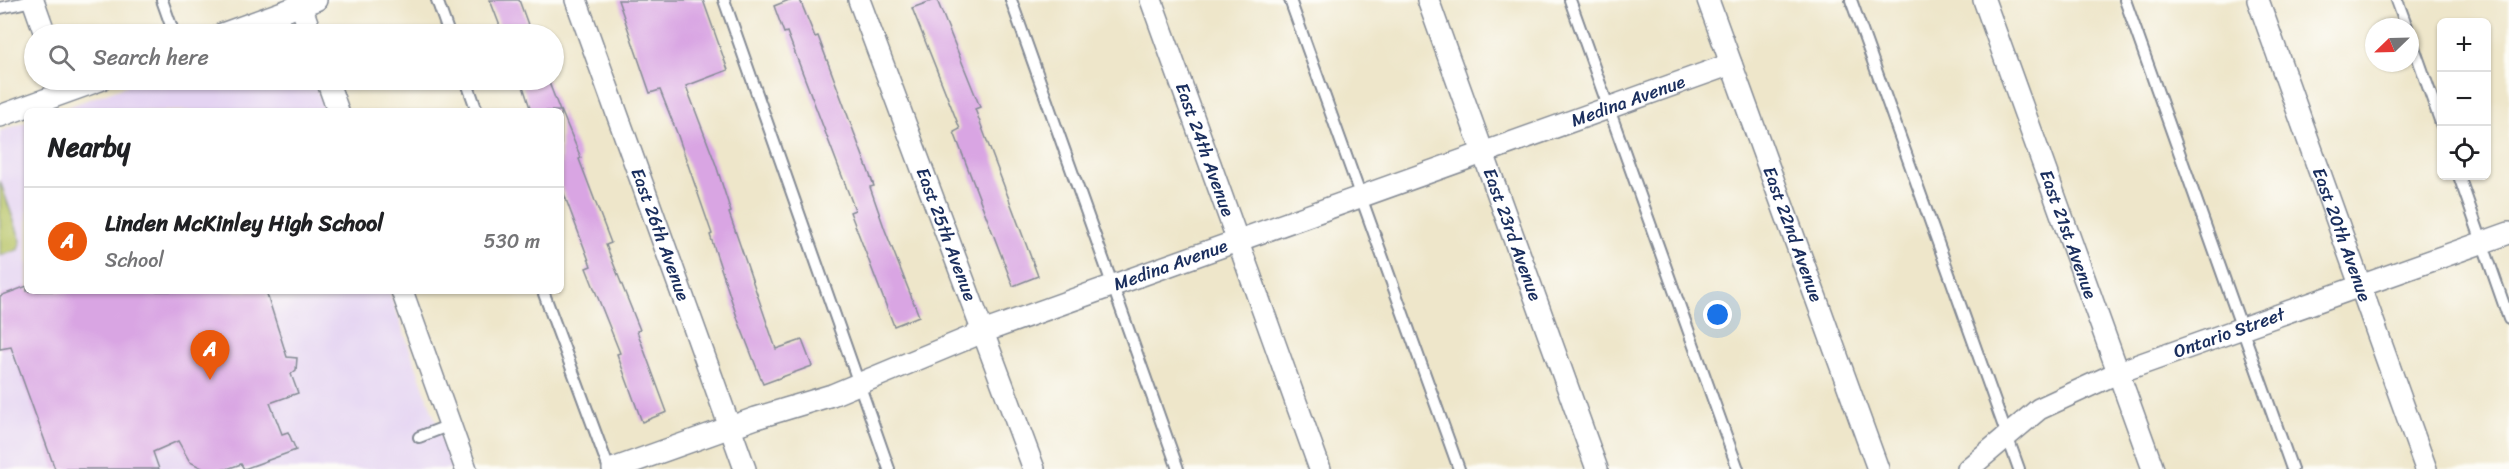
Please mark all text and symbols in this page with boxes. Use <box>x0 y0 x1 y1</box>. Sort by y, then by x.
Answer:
north arrow <box>2365 18 2419 72</box>
map controls <box>2437 18 2491 180</box>
button: + <box>2437 18 2491 72</box>
search box <box>24 24 564 90</box>
text: Search here <box>93 38 209 77</box>
icon: search <box>45 41 78 74</box>
street label: Medina Avenue <box>1566 66 1690 136</box>
button: − <box>2437 72 2491 126</box>
street label: East 24th Avenue <box>1166 78 1244 221</box>
text: Nearby <box>48 124 130 170</box>
button: locate <box>2437 126 2491 180</box>
street label: East 22nd Avenue <box>1754 162 1832 307</box>
street label: East 26th Avenue <box>622 163 699 306</box>
street label: East 25th Avenue <box>907 163 986 306</box>
street label: East 23rd Avenue <box>1474 163 1551 306</box>
street label: East 20th Avenue <box>2303 163 2381 306</box>
street label: East 21st Avenue <box>2030 165 2107 304</box>
text: Linden McKinley High School <box>105 204 384 243</box>
text: A <box>61 224 74 259</box>
text: 530 m <box>484 224 540 259</box>
street label: Medina Avenue <box>1109 230 1232 300</box>
text: School <box>105 243 164 278</box>
street label: Ontario Street <box>2169 298 2290 367</box>
your location <box>1703 300 1732 329</box>
pin: A <box>190 330 230 380</box>

